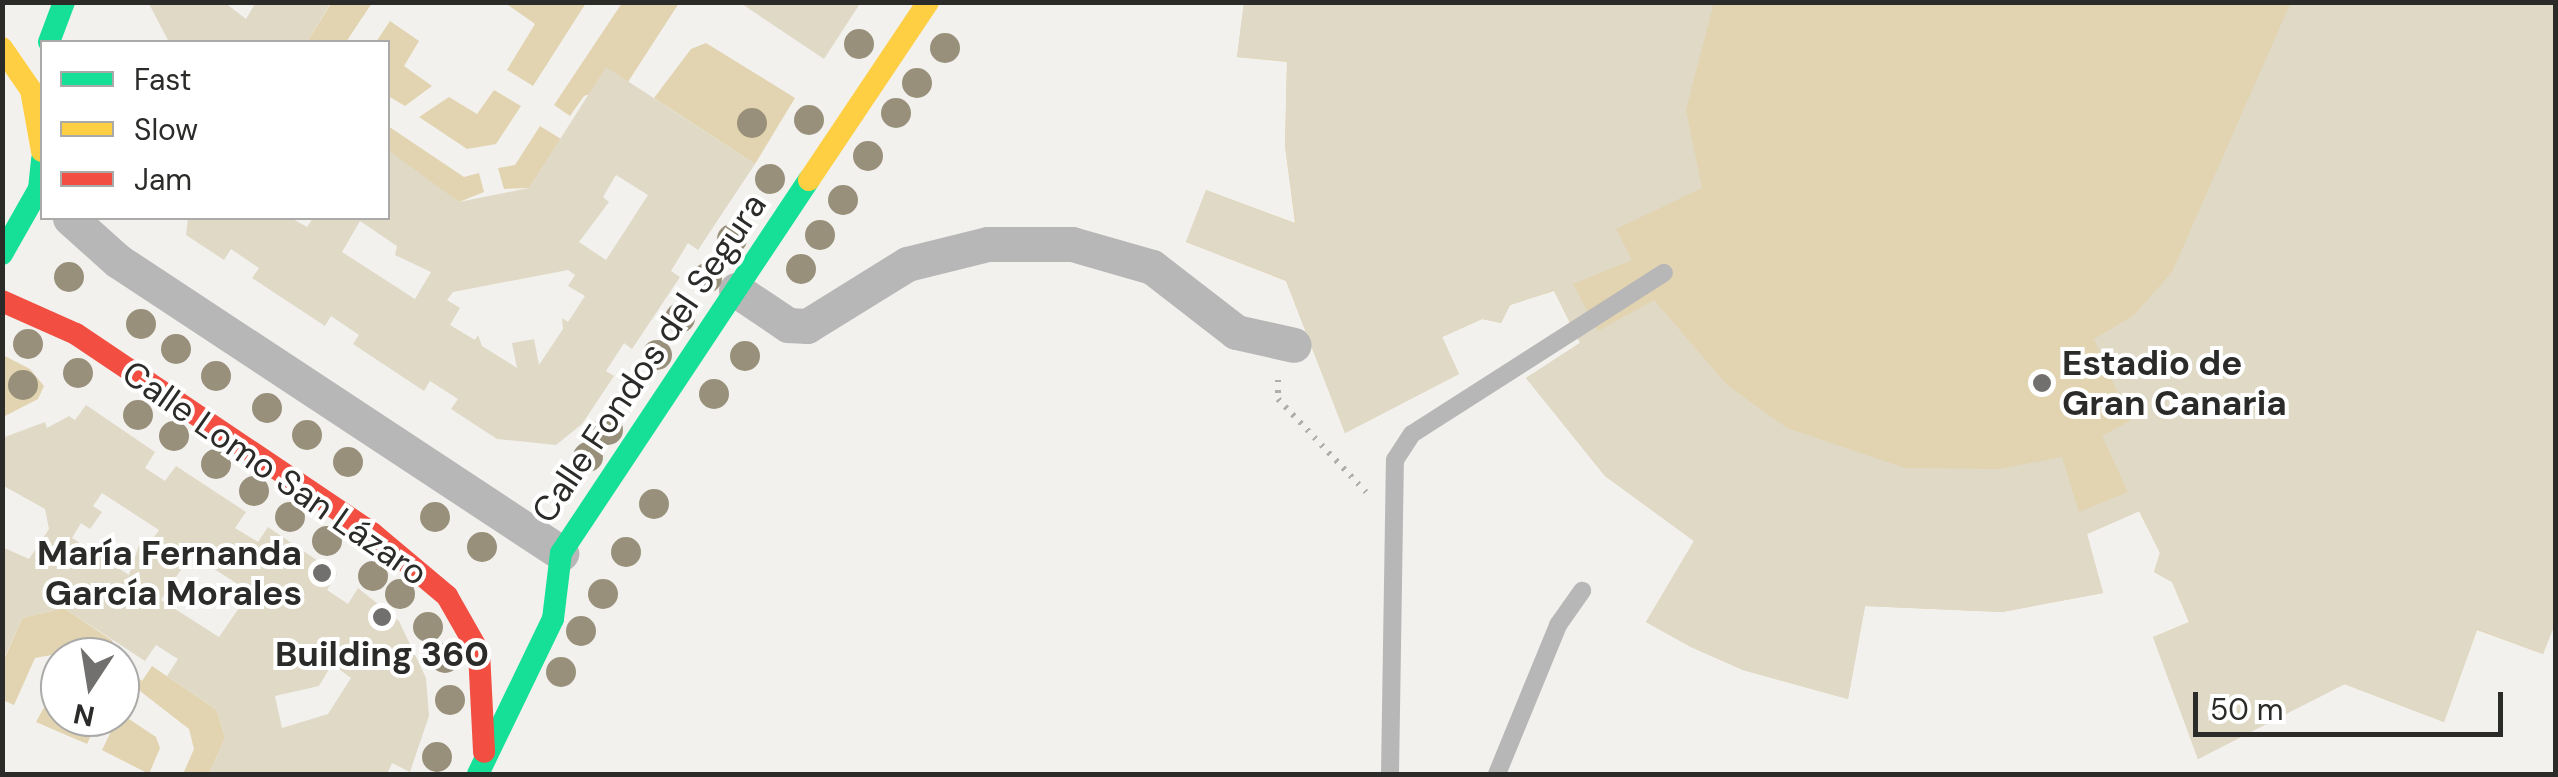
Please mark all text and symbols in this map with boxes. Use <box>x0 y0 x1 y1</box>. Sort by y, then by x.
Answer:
legend <box>40 40 390 220</box>
text: Fast <box>134 60 192 99</box>
text: Slow <box>134 110 198 149</box>
text: Jam <box>134 160 192 199</box>
street label: Calle Fondos del Segura <box>523 185 775 531</box>
place label: Estadio de Gran Canaria <box>2062 342 2287 424</box>
street label: Calle Lomo San Lázaro <box>114 352 436 594</box>
marker: Estadio de Gran Canaria <box>2031 372 2053 394</box>
place label: María Fernanda García Morales <box>37 532 302 614</box>
marker: María Fernanda García Morales <box>311 562 333 584</box>
marker: Building 360 <box>371 606 393 628</box>
place label: Building 360 <box>275 633 489 675</box>
north arrow <box>40 637 140 737</box>
scale bar <box>2198 672 2508 734</box>
text: 50 m <box>2210 690 2284 729</box>
text: N <box>70 695 98 735</box>

